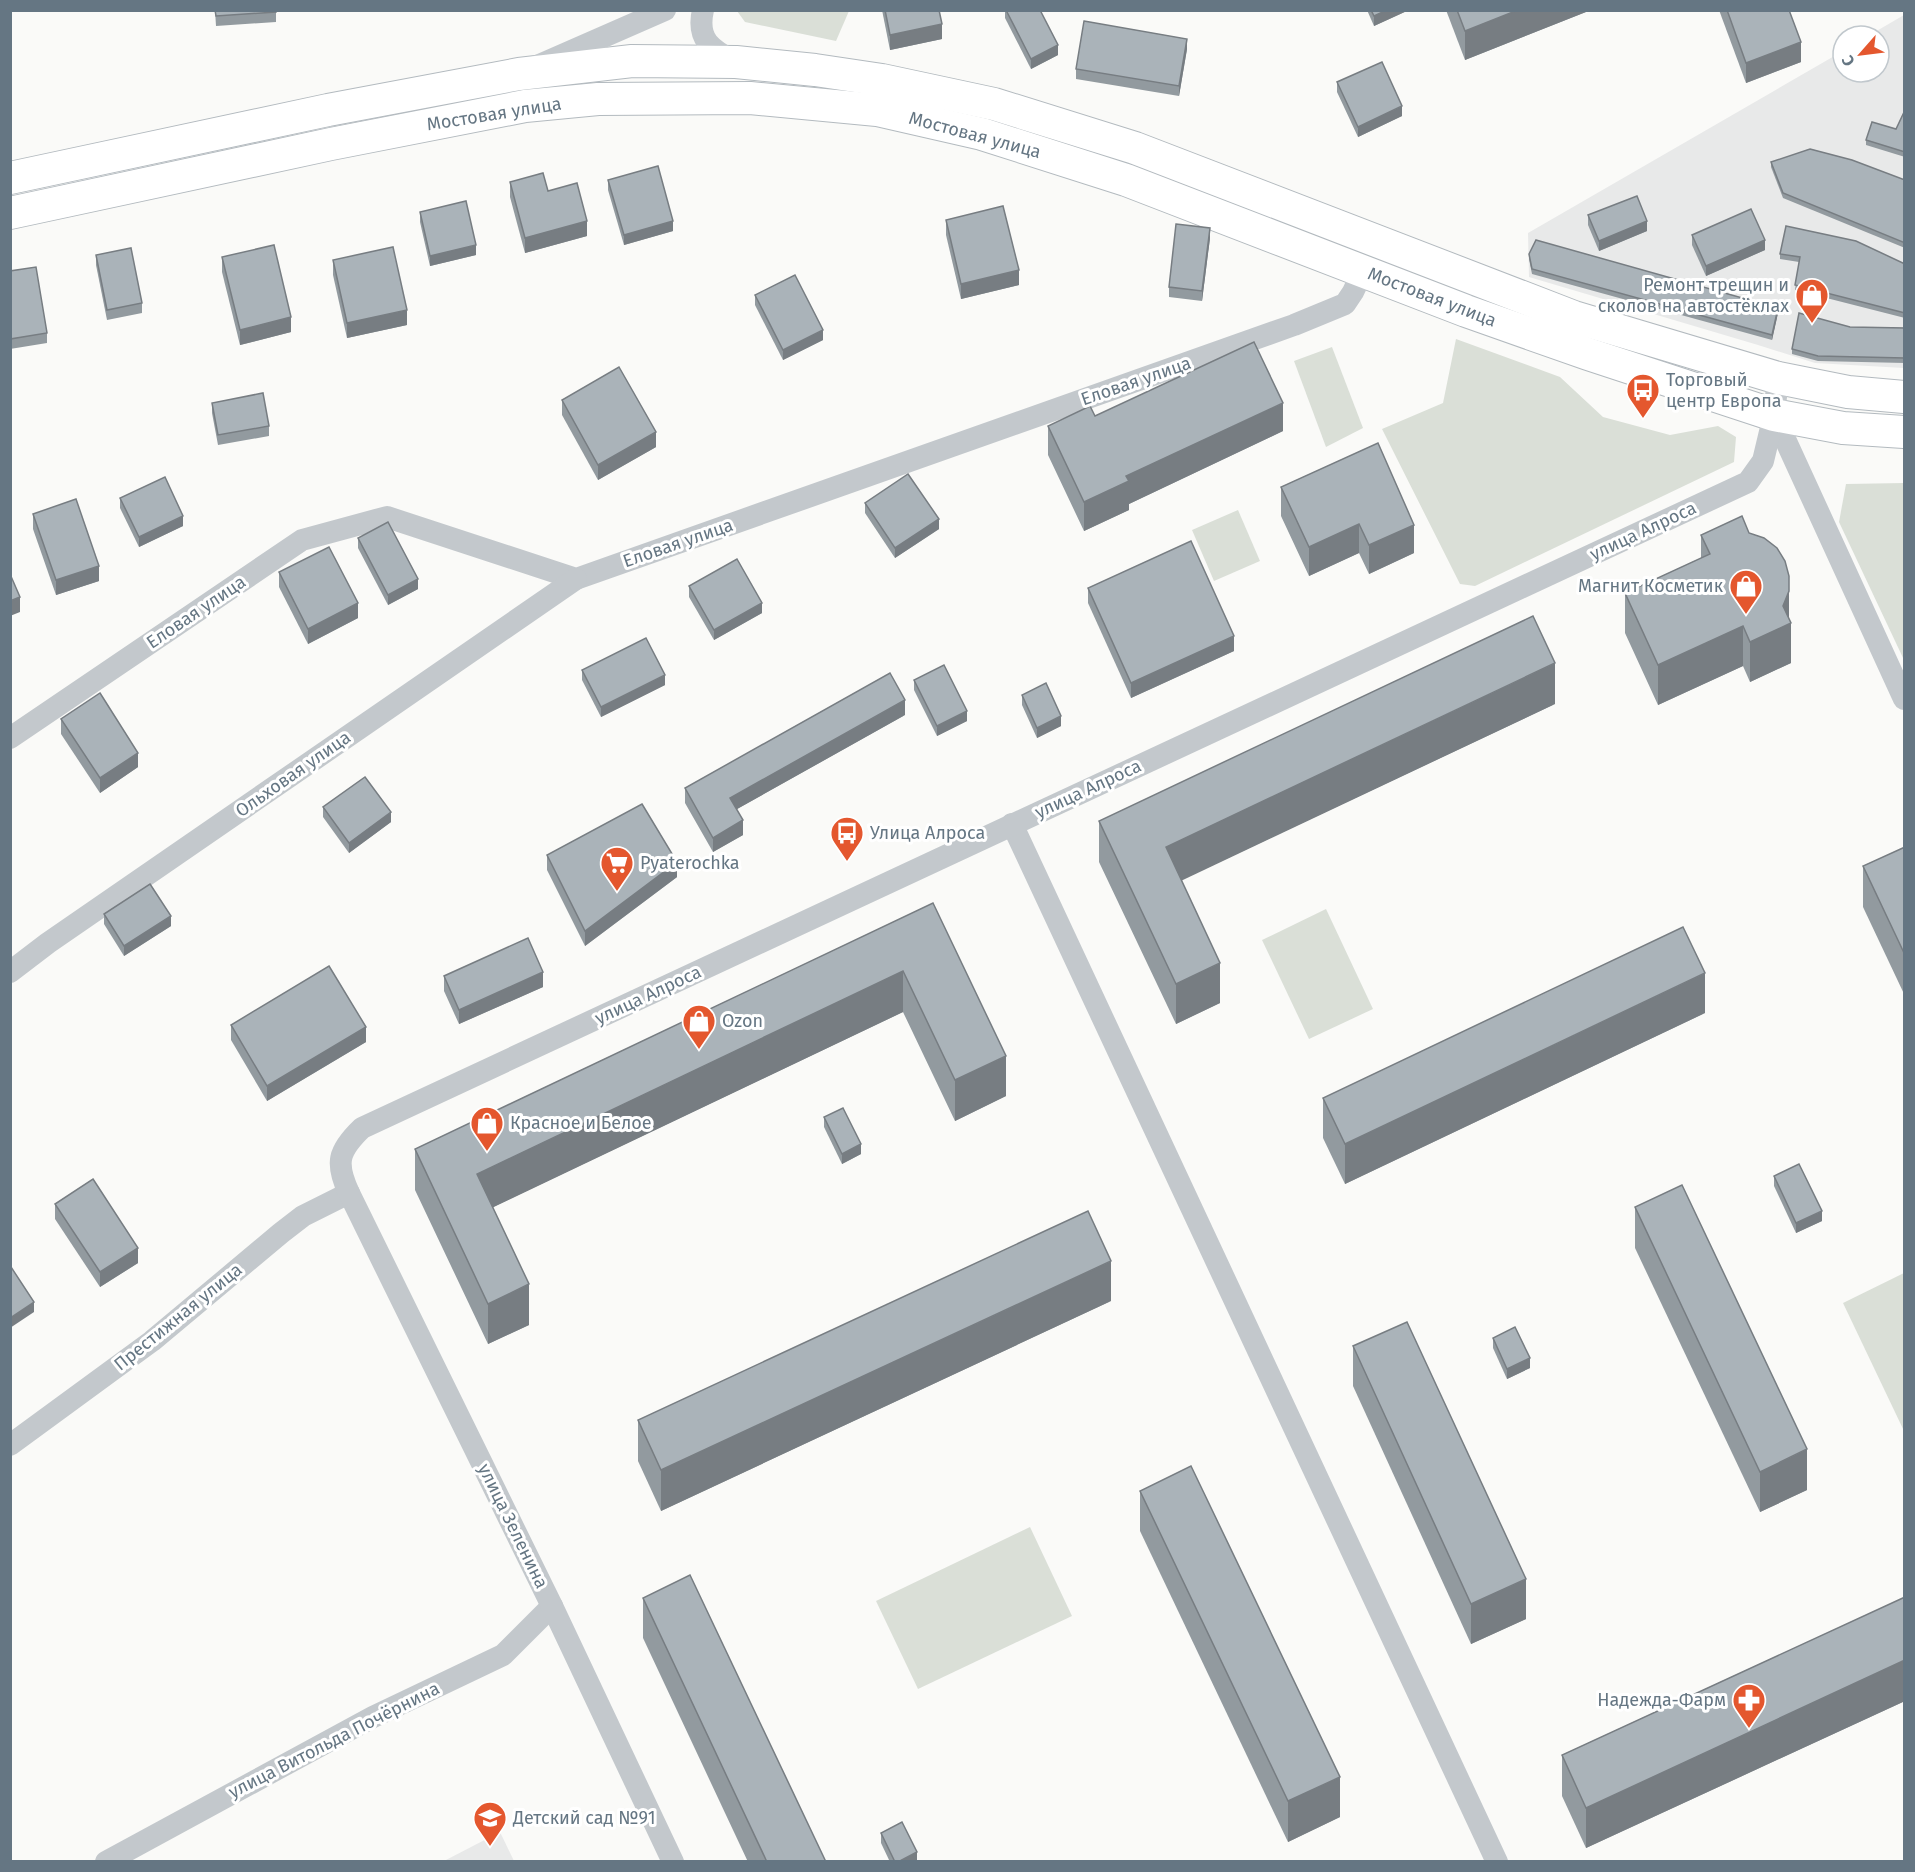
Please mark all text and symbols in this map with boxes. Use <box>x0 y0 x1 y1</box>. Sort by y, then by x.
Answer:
north arrow <box>1831 24 1891 84</box>
text: С <box>1837 52 1859 69</box>
street label: Мостовая улица <box>425 93 563 135</box>
street label: Мостовая улица <box>907 107 1043 163</box>
street label: Мостовая улица <box>1365 262 1499 332</box>
place label: Ремонт трещин и сколов на автостёклах <box>1598 274 1789 317</box>
shop icon: Ремонт трещин и сколов на автостёклах <box>1794 277 1830 324</box>
street label: Еловая улица <box>1078 352 1194 410</box>
place label: Торговый центр Европа <box>1666 369 1782 412</box>
bus stop icon: Торговый центр Европа <box>1625 372 1661 419</box>
street label: улица Алроса <box>1586 497 1700 565</box>
street label: Еловая улица <box>620 514 736 572</box>
shop icon: Магнит Косметик <box>1728 568 1764 615</box>
street label: Еловая улица <box>142 571 250 653</box>
place label: Магнит Косметик <box>1578 575 1724 597</box>
street label: Ольховая улица <box>231 726 355 822</box>
street label: улица Алроса <box>1031 755 1145 823</box>
bus stop icon: Улица Алроса <box>829 815 865 862</box>
place label: Улица Алроса <box>870 822 985 844</box>
supermarket icon: Pyaterochka <box>599 845 635 892</box>
place label: Pyaterochka <box>640 852 740 874</box>
street label: улица Алроса <box>591 961 705 1029</box>
shop icon: Ozon <box>681 1003 717 1050</box>
place label: Ozon <box>722 1010 763 1032</box>
shop icon: Красное и Белое <box>469 1105 505 1152</box>
place label: Красное и Белое <box>510 1112 652 1134</box>
street label: Престижная улица <box>110 1259 246 1375</box>
street label: улица Зеленина <box>473 1460 553 1592</box>
street label: улица Витольда Почёрнина <box>225 1677 443 1803</box>
pharmacy icon: Надежда-Фарм <box>1731 1682 1767 1729</box>
place label: Надежда-Фарм <box>1597 1689 1726 1711</box>
school or university icon: Детский сад №91 <box>472 1800 508 1847</box>
place label: Детский сад №91 <box>512 1807 655 1829</box>

